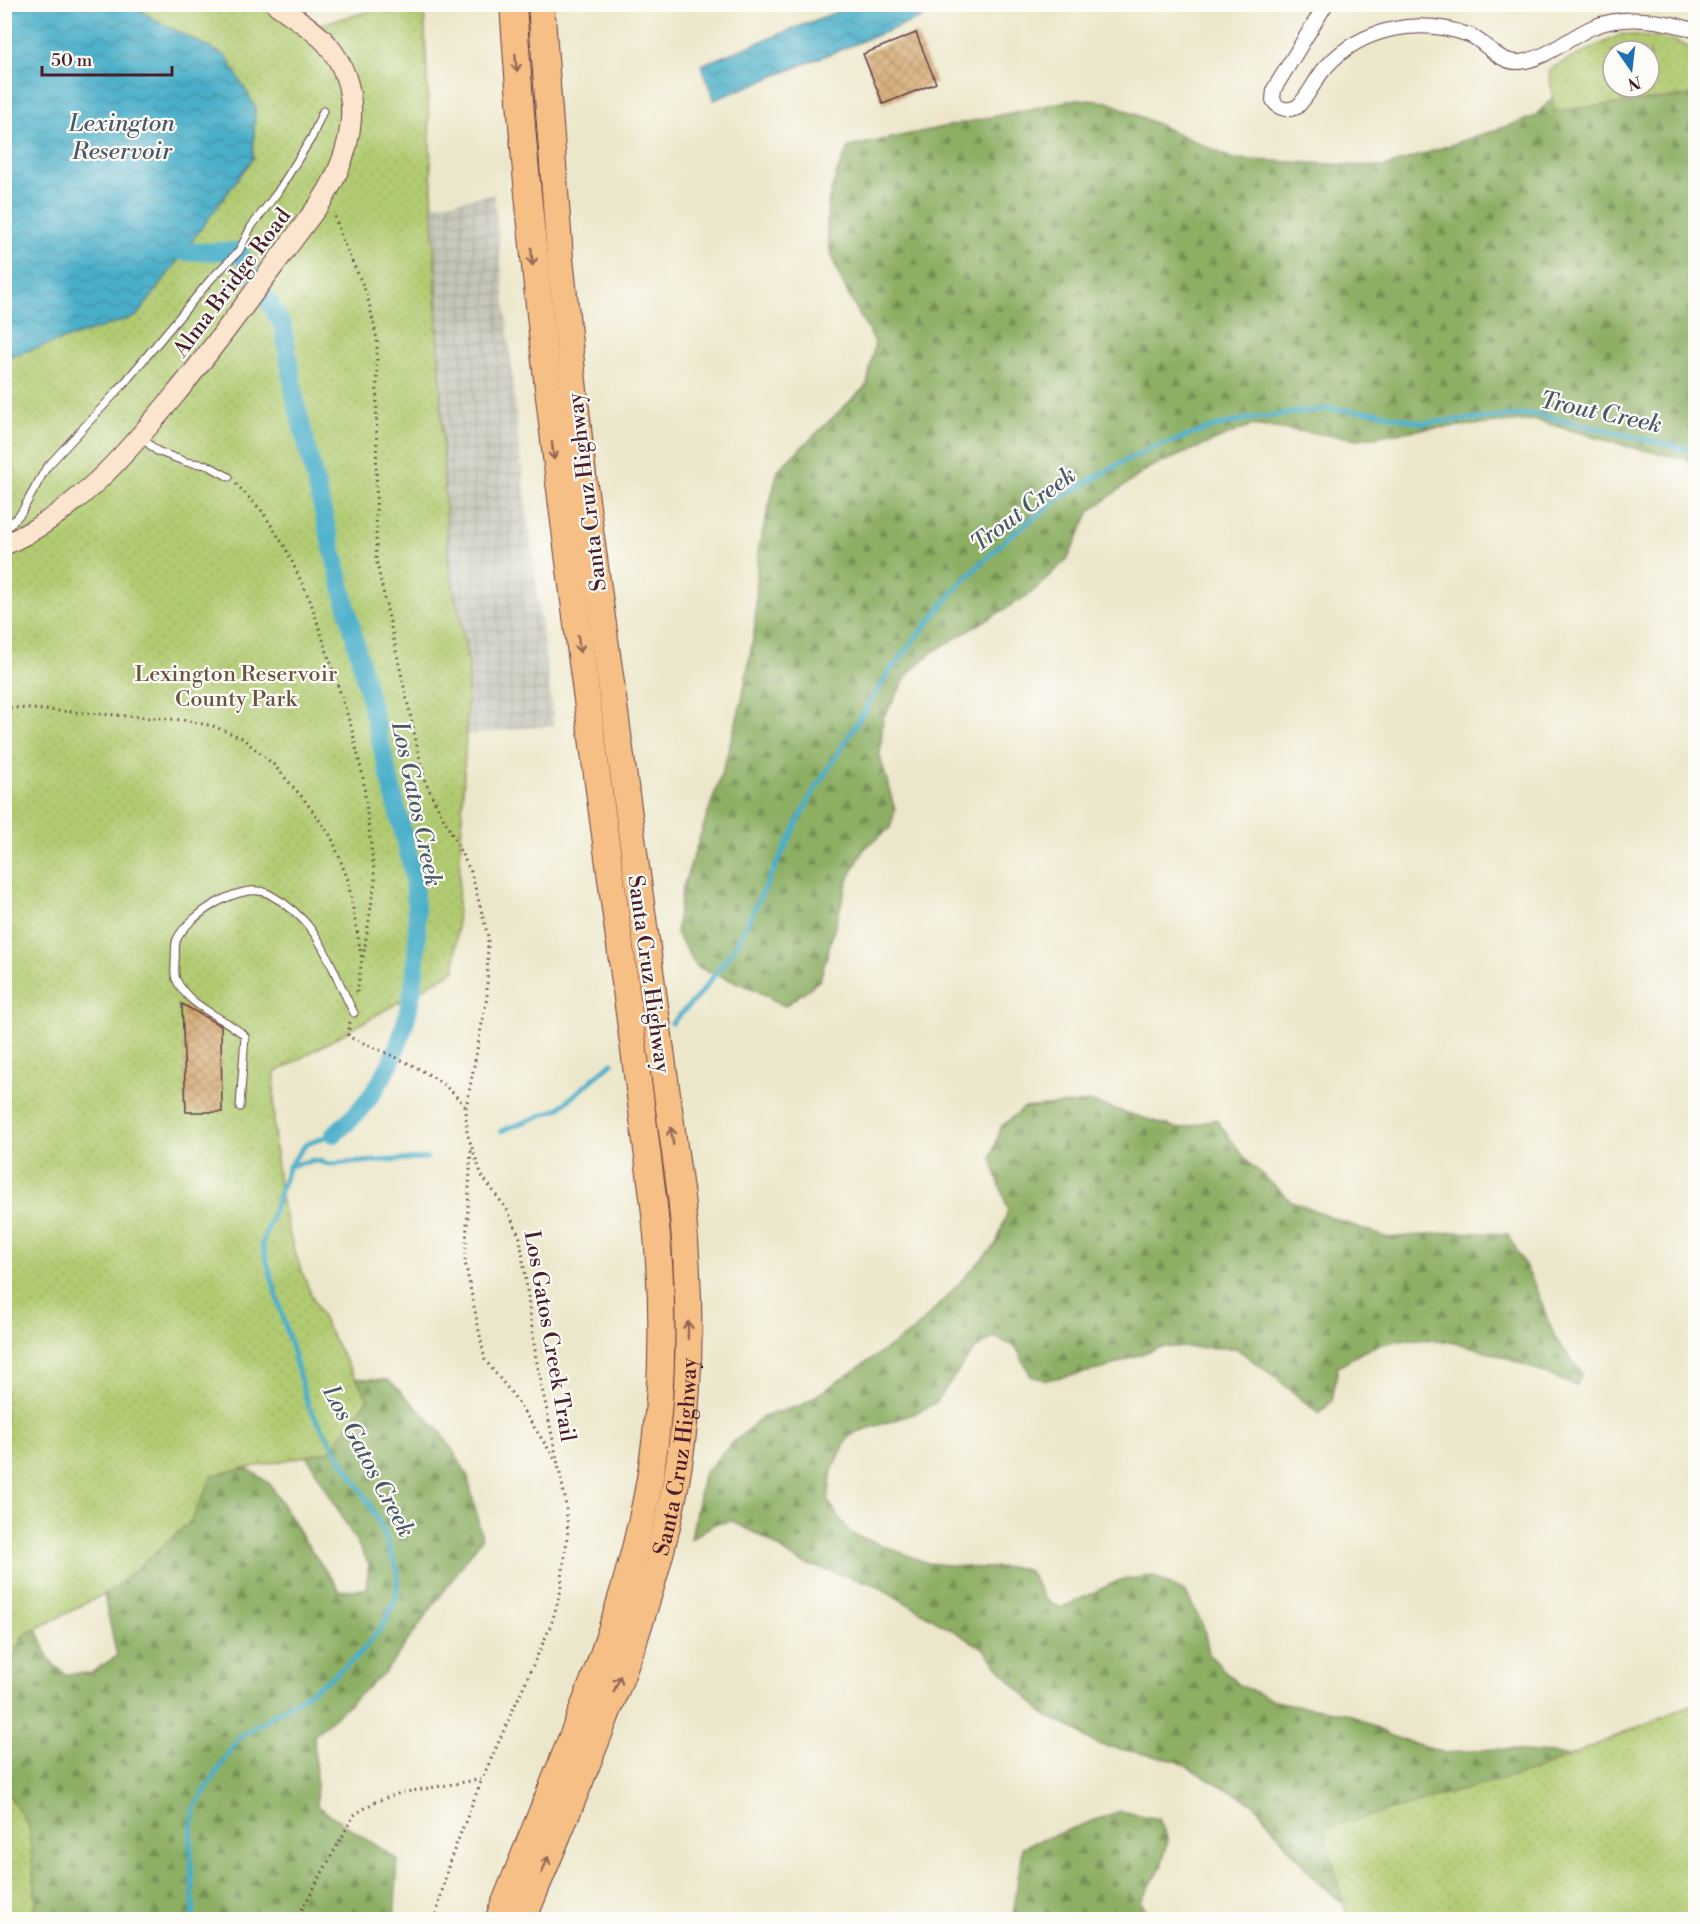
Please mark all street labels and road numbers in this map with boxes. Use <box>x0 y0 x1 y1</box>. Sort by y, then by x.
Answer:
street label: Alma Bridge Road <box>167 203 297 364</box>
street label: Santa Cruz Highway <box>562 391 613 593</box>
street label: Santa Cruz Highway <box>621 873 676 1075</box>
street label: Los Gatos Creek Trail <box>518 1229 581 1444</box>
street label: Santa Cruz Highway <box>648 1357 703 1559</box>

